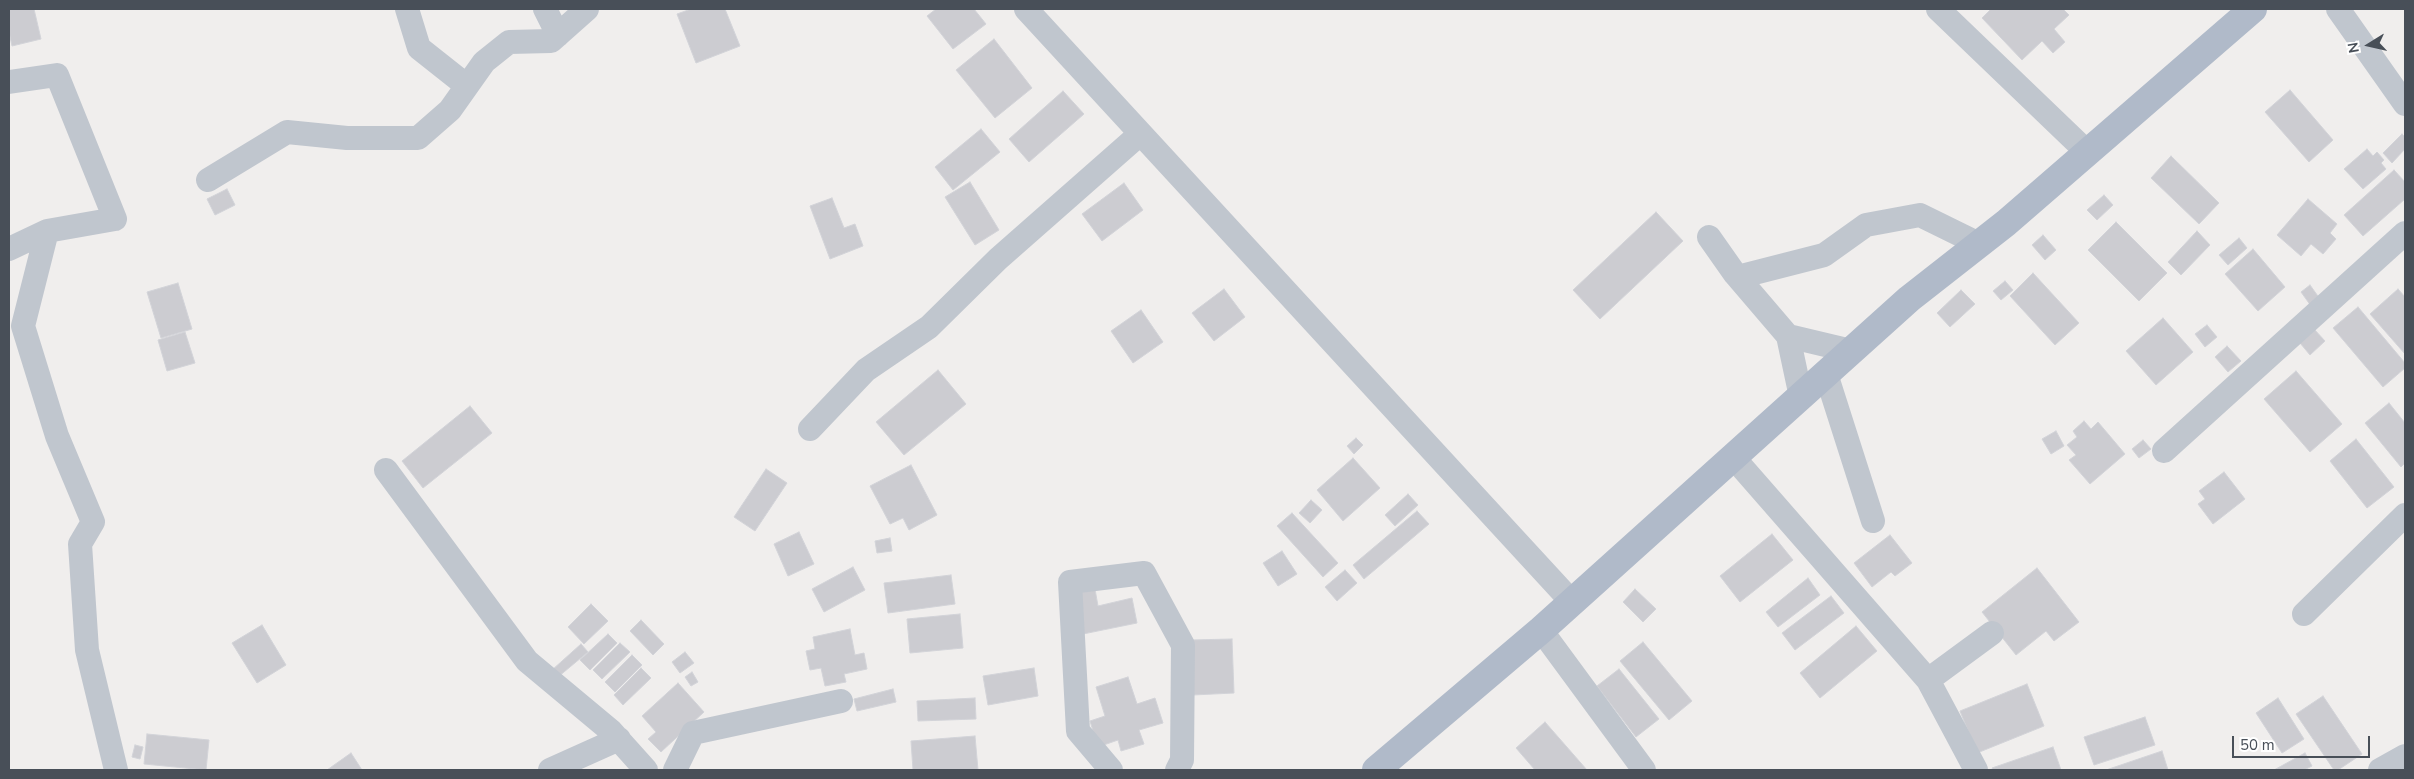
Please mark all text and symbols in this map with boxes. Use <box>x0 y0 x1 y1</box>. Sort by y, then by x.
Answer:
north arrow <box>2344 20 2394 70</box>
text: N <box>2343 41 2364 55</box>
scale bar <box>2234 726 2372 758</box>
text: 50 m <box>2240 735 2275 755</box>

